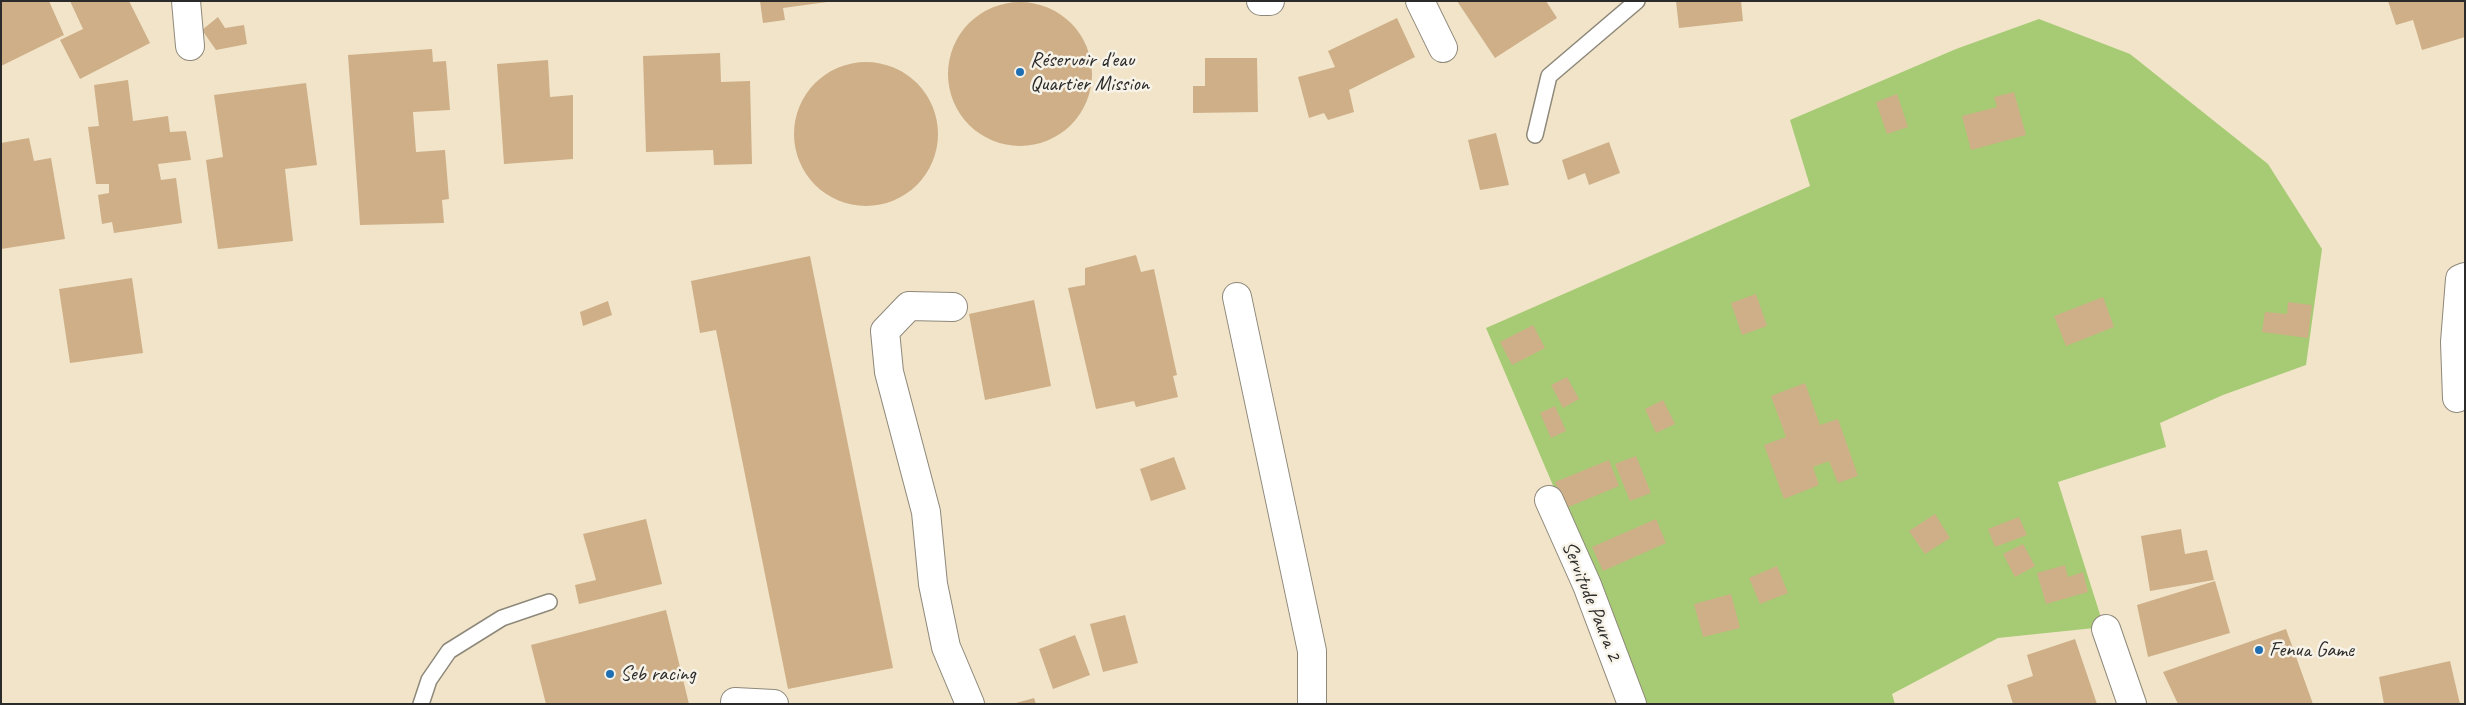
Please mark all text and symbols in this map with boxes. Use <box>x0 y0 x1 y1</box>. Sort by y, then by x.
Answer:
place label: Réservoir d'eau Quartier Mission <box>1030 47 1149 97</box>
marker: Réservoir d'eau Quartier Mission <box>1014 66 1026 78</box>
street label: Servitude Paura 2 <box>1556 538 1626 664</box>
place label: Fenua Game <box>2269 637 2354 663</box>
marker: Fenua Game <box>2253 644 2265 656</box>
place label: Seb racing <box>620 661 696 687</box>
marker: Seb racing <box>604 668 616 680</box>

